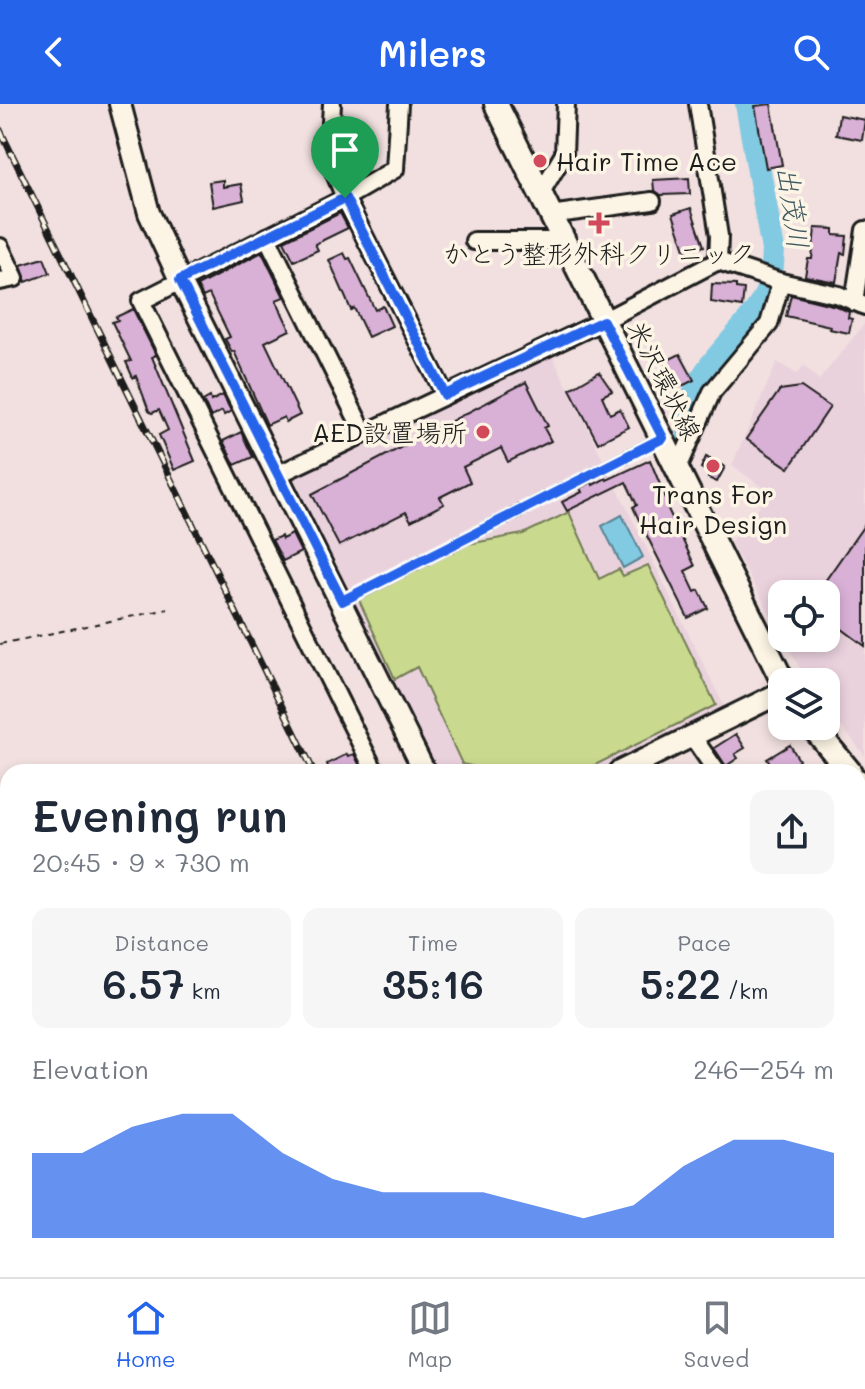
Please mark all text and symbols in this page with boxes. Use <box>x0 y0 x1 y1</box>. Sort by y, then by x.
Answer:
text: Milers <box>378 29 487 76</box>
icon: back <box>32 30 76 74</box>
icon: search <box>789 30 833 74</box>
pin <box>311 116 379 198</box>
icon: arrive <box>323 128 367 172</box>
place label: Hair Time Ace <box>556 144 737 178</box>
marker: Hair Time Ace <box>531 152 549 170</box>
water label: 出茂川 <box>770 163 818 251</box>
marker: かとう整形外科クリニック <box>588 212 610 234</box>
place label: かとう整形外科クリニック <box>443 236 755 270</box>
street label: 米沢環状線 <box>620 314 710 446</box>
place label: AED設置場所 <box>312 415 467 449</box>
marker: AED設置場所 <box>474 423 492 441</box>
marker: Trans For Hair Design <box>704 457 722 475</box>
place label: Trans For Hair Design <box>639 477 787 541</box>
map controls <box>768 580 840 740</box>
button: locate <box>768 580 840 652</box>
button: layers <box>768 668 840 740</box>
text: Evening run <box>32 786 287 843</box>
button: share <box>750 790 834 874</box>
text: 20:45 · 9 × 730 m <box>32 845 250 879</box>
text: Distance <box>114 928 209 957</box>
text: Time <box>408 928 458 957</box>
text: Pace <box>677 928 731 957</box>
text: 6.57 <box>103 957 185 1009</box>
text: 35:16 <box>382 957 484 1009</box>
text: 5:22 <box>640 957 721 1009</box>
text: km <box>185 976 221 1005</box>
text: /km <box>721 976 769 1005</box>
text: Elevation <box>32 1052 149 1086</box>
text: 246–254 m <box>693 1052 834 1086</box>
tab: Home <box>116 1296 176 1373</box>
tab: Map <box>407 1296 452 1373</box>
tab: Saved <box>684 1296 749 1373</box>

